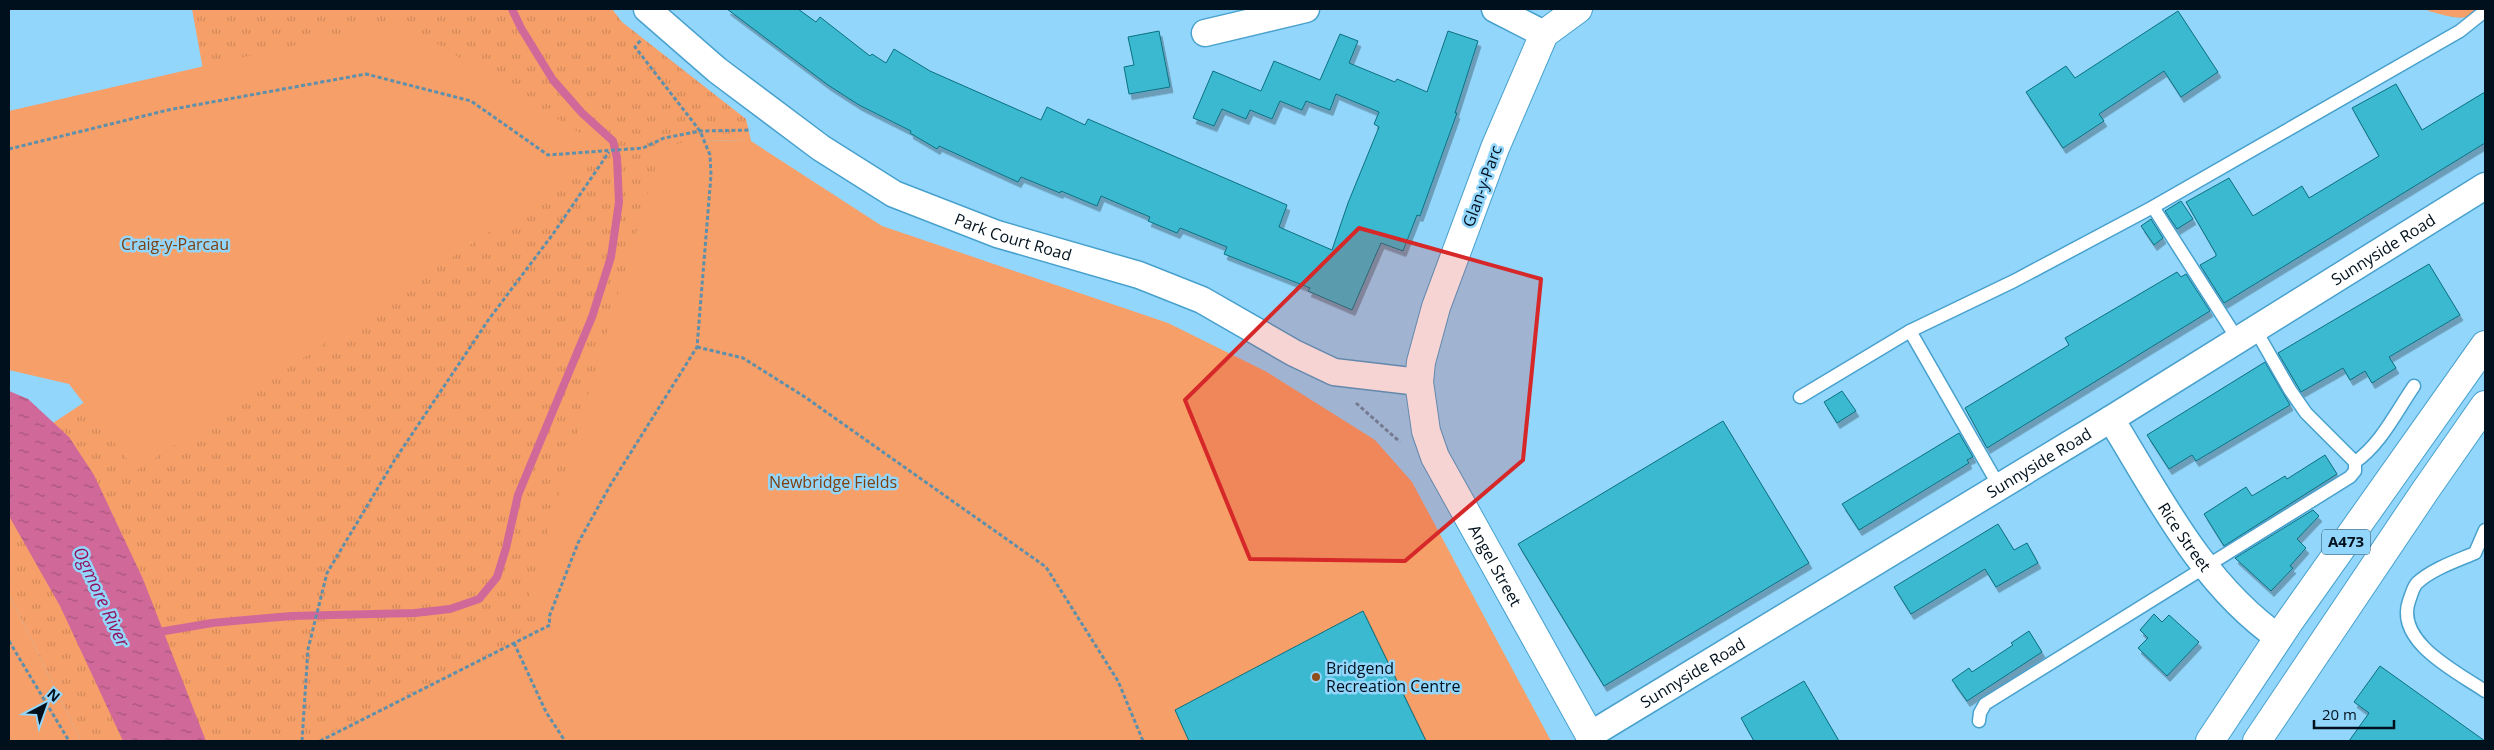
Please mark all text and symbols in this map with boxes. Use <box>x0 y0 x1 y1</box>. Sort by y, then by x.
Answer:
street label: Glan-y-Parc <box>1457 142 1507 230</box>
street label: Park Court Road <box>952 208 1074 266</box>
street label: Sunnyside Road <box>2327 209 2439 290</box>
park label: Craig-y-Parcau <box>121 233 229 255</box>
street label: Sunnyside Road <box>1982 422 2095 503</box>
park label: Newbridge Fields <box>769 471 897 493</box>
street label: Rice Street <box>2153 498 2216 576</box>
street label: Angel Street <box>1464 520 1527 611</box>
road number: A473 <box>2322 530 2370 554</box>
water label: Ogmore River <box>68 543 136 651</box>
street label: Sunnyside Road <box>1636 632 1749 713</box>
place label: Bridgend Recreation Centre <box>1326 657 1460 697</box>
marker: Bridgend Recreation Centre <box>1310 671 1322 683</box>
north arrow <box>20 680 70 730</box>
text: N <box>43 684 64 706</box>
scale bar <box>2314 698 2394 730</box>
text: 20 m <box>2322 704 2357 724</box>

